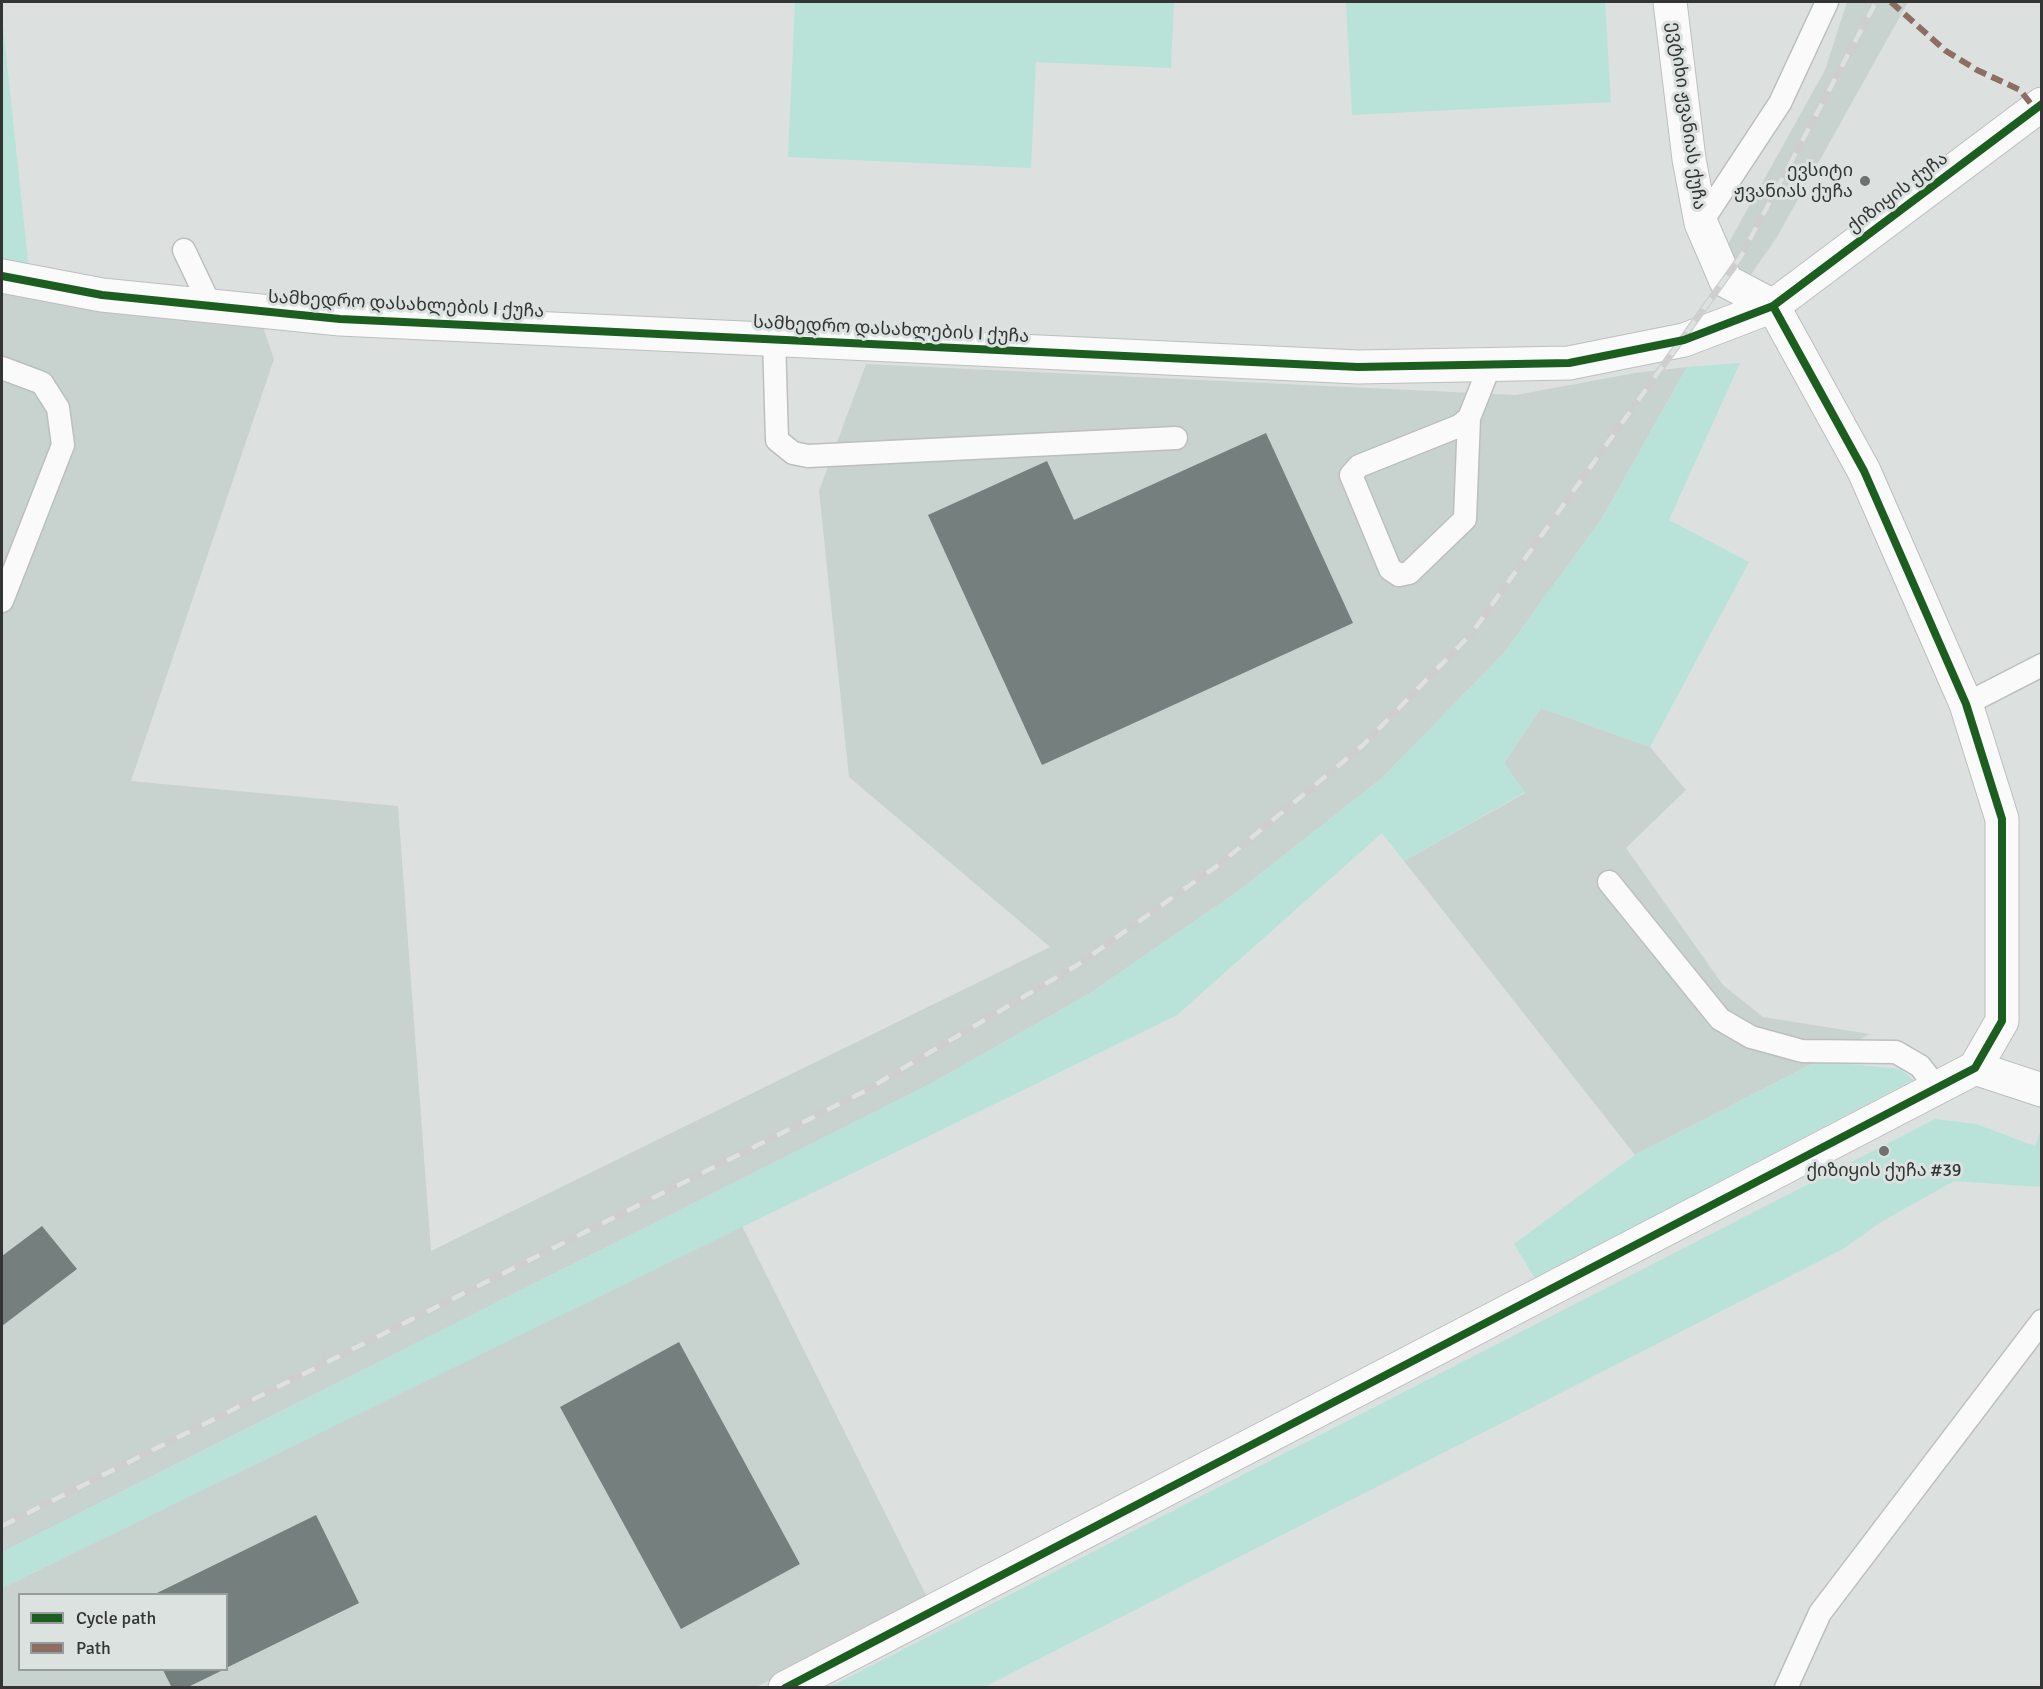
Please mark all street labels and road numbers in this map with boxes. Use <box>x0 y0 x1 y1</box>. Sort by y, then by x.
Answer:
street label: ევტიხი ჟვანიას ქუჩა <box>1662 21 1710 211</box>
street label: ქიზიყის ქუჩა <box>1844 148 1952 238</box>
street label: სამხედრო დასახლების I ქუჩა <box>267 287 545 323</box>
street label: სამხედრო დასახლების I ქუჩა <box>752 312 1030 348</box>

